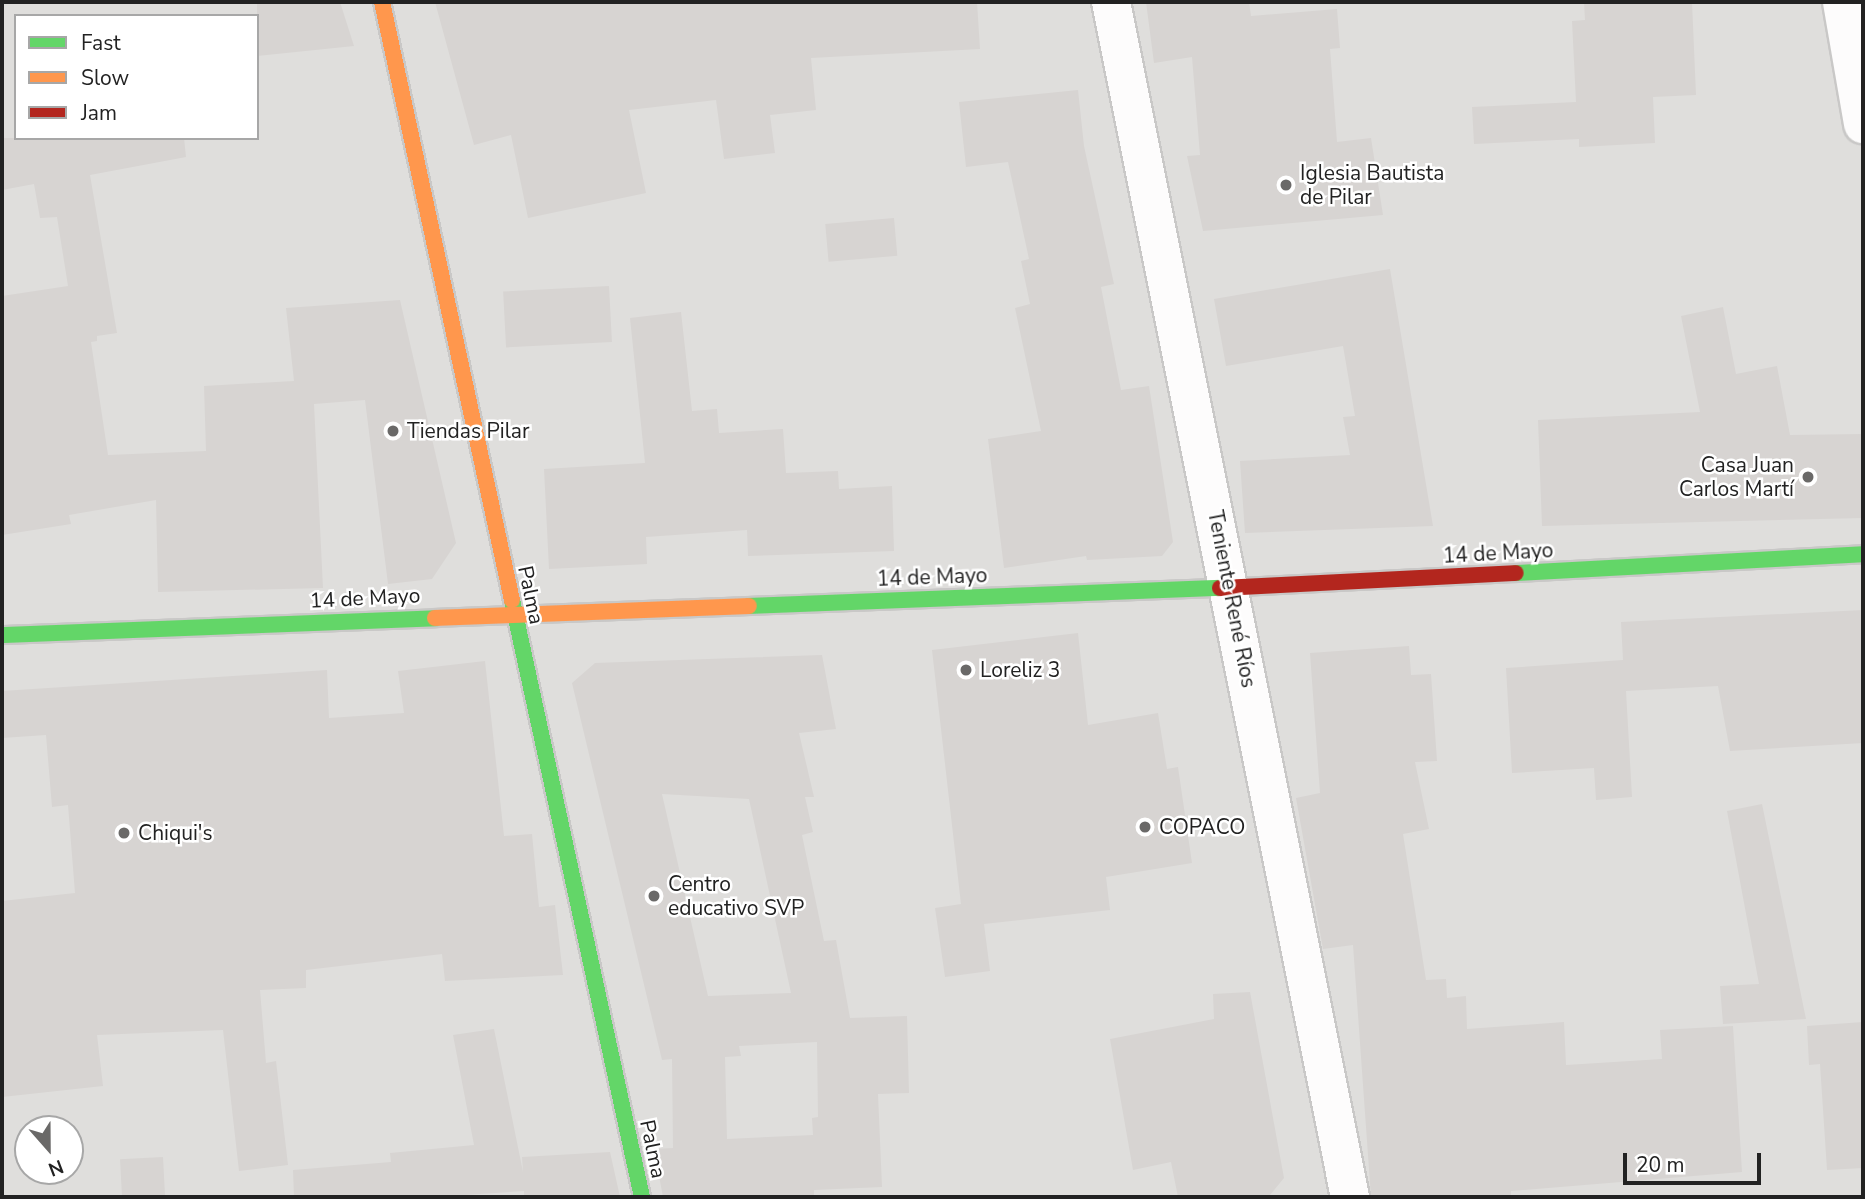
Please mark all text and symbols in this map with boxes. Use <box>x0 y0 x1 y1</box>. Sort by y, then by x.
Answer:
legend <box>14 14 259 140</box>
text: Fast <box>81 29 121 57</box>
text: Slow <box>81 64 129 92</box>
text: Jam <box>81 99 117 127</box>
place label: Iglesia Bautista de Pilar <box>1300 160 1444 210</box>
marker: Iglesia Bautista de Pilar <box>1278 177 1294 193</box>
place label: Tiendas Pilar <box>407 418 530 444</box>
marker: Tiendas Pilar <box>385 423 401 439</box>
place label: Casa Juan Carlos Martí <box>1679 452 1794 502</box>
marker: Casa Juan Carlos Martí <box>1800 469 1816 485</box>
street label: Teniente René Ríos <box>1202 508 1262 690</box>
street label: 14 de Mayo <box>1442 538 1554 568</box>
street label: 14 de Mayo <box>876 562 988 592</box>
street label: Palma <box>513 563 549 627</box>
street label: 14 de Mayo <box>309 583 421 613</box>
place label: Loreliz 3 <box>980 657 1060 683</box>
marker: Loreliz 3 <box>958 662 974 678</box>
place label: COPACO <box>1159 814 1245 840</box>
marker: COPACO <box>1137 819 1153 835</box>
place label: Chiqui's <box>138 820 213 846</box>
marker: Chiqui's <box>116 825 132 841</box>
place label: Centro educativo SVP <box>668 871 804 921</box>
marker: Centro educativo SVP <box>646 888 662 904</box>
north arrow <box>14 1115 84 1185</box>
street label: Palma <box>635 1117 671 1181</box>
scale bar <box>1627 1140 1765 1184</box>
text: 20 m <box>1636 1151 1685 1179</box>
text: N <box>45 1153 67 1182</box>

